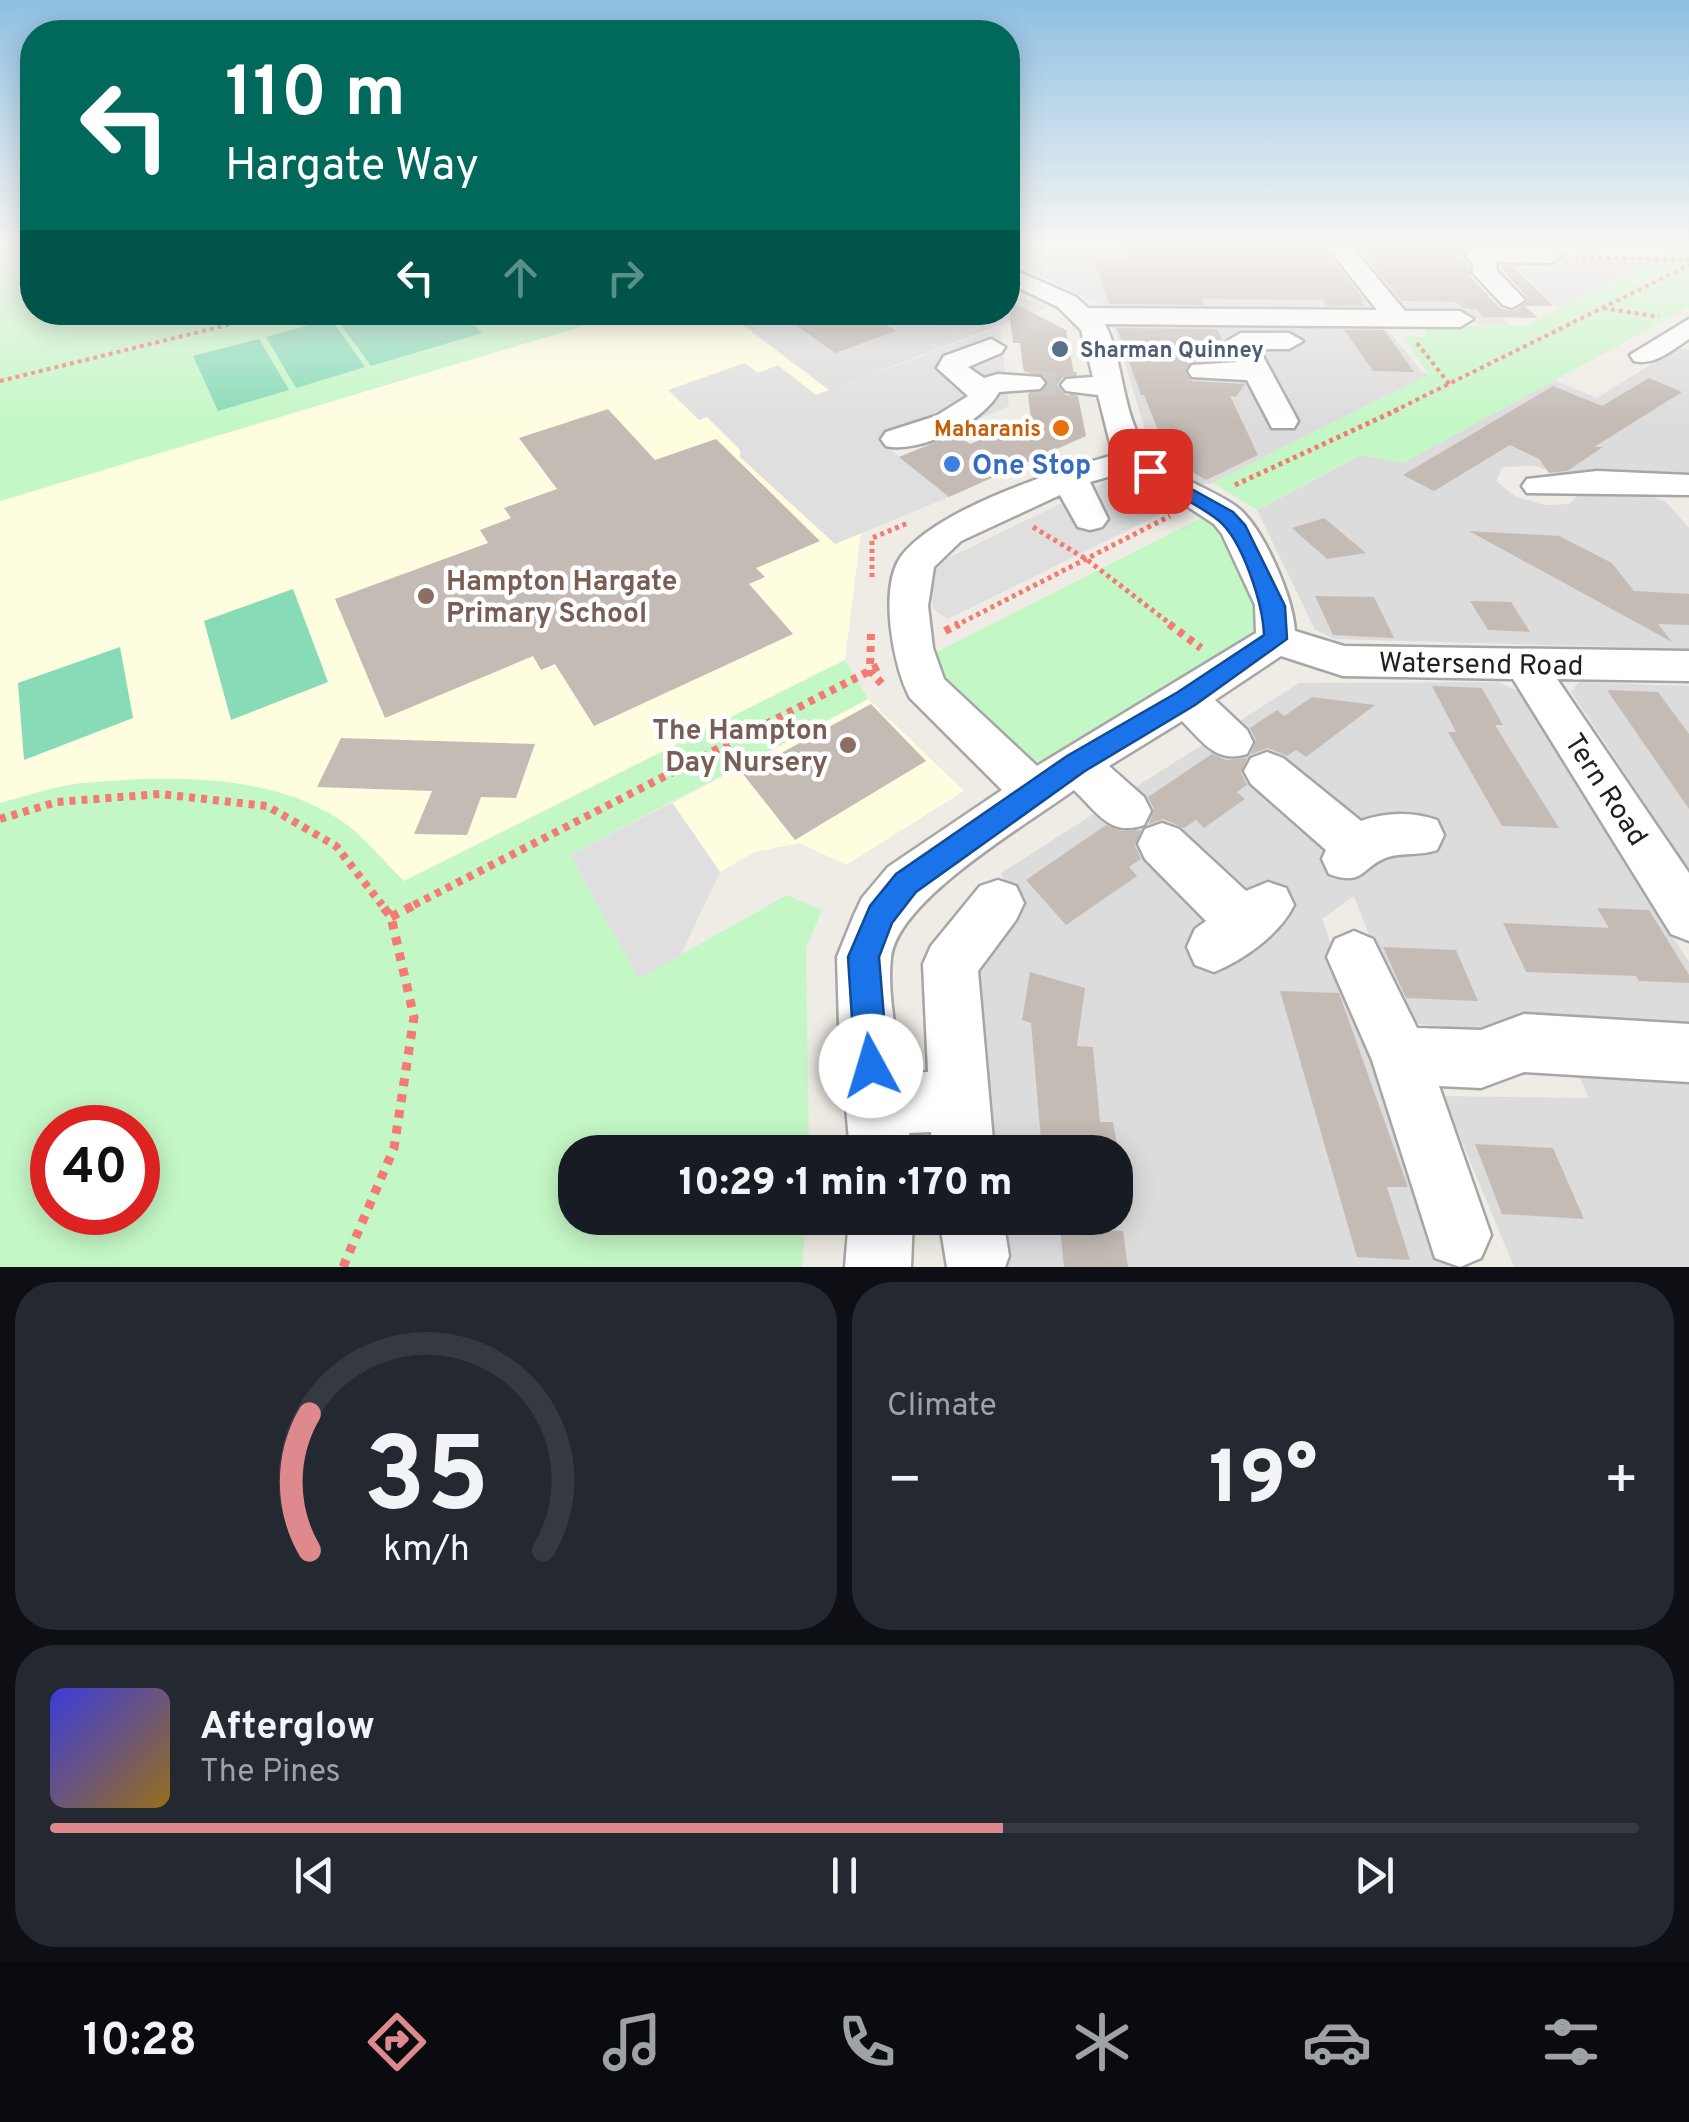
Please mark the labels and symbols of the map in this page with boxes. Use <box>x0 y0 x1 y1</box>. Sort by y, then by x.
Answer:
marker: Sharman Quinney <box>1049 338 1071 360</box>
place label: Sharman Quinney <box>1080 338 1264 365</box>
place label: Maharanis <box>934 417 1041 444</box>
marker: Maharanis <box>1050 417 1072 439</box>
pin <box>1108 429 1193 514</box>
place label: One Stop <box>972 449 1091 485</box>
marker: One Stop <box>941 453 963 475</box>
place label: Hampton Hargate Primary School <box>446 565 677 633</box>
marker: Hampton Hargate Primary School <box>415 585 437 607</box>
street label: Watersend Road <box>1378 646 1584 686</box>
place label: The Hampton Day Nursery <box>652 714 828 782</box>
street label: Tern Road <box>1555 728 1654 854</box>
marker: The Hampton Day Nursery <box>837 734 859 756</box>
position arrow <box>819 1014 923 1118</box>
speed limit sign: 40 <box>30 1105 160 1235</box>

